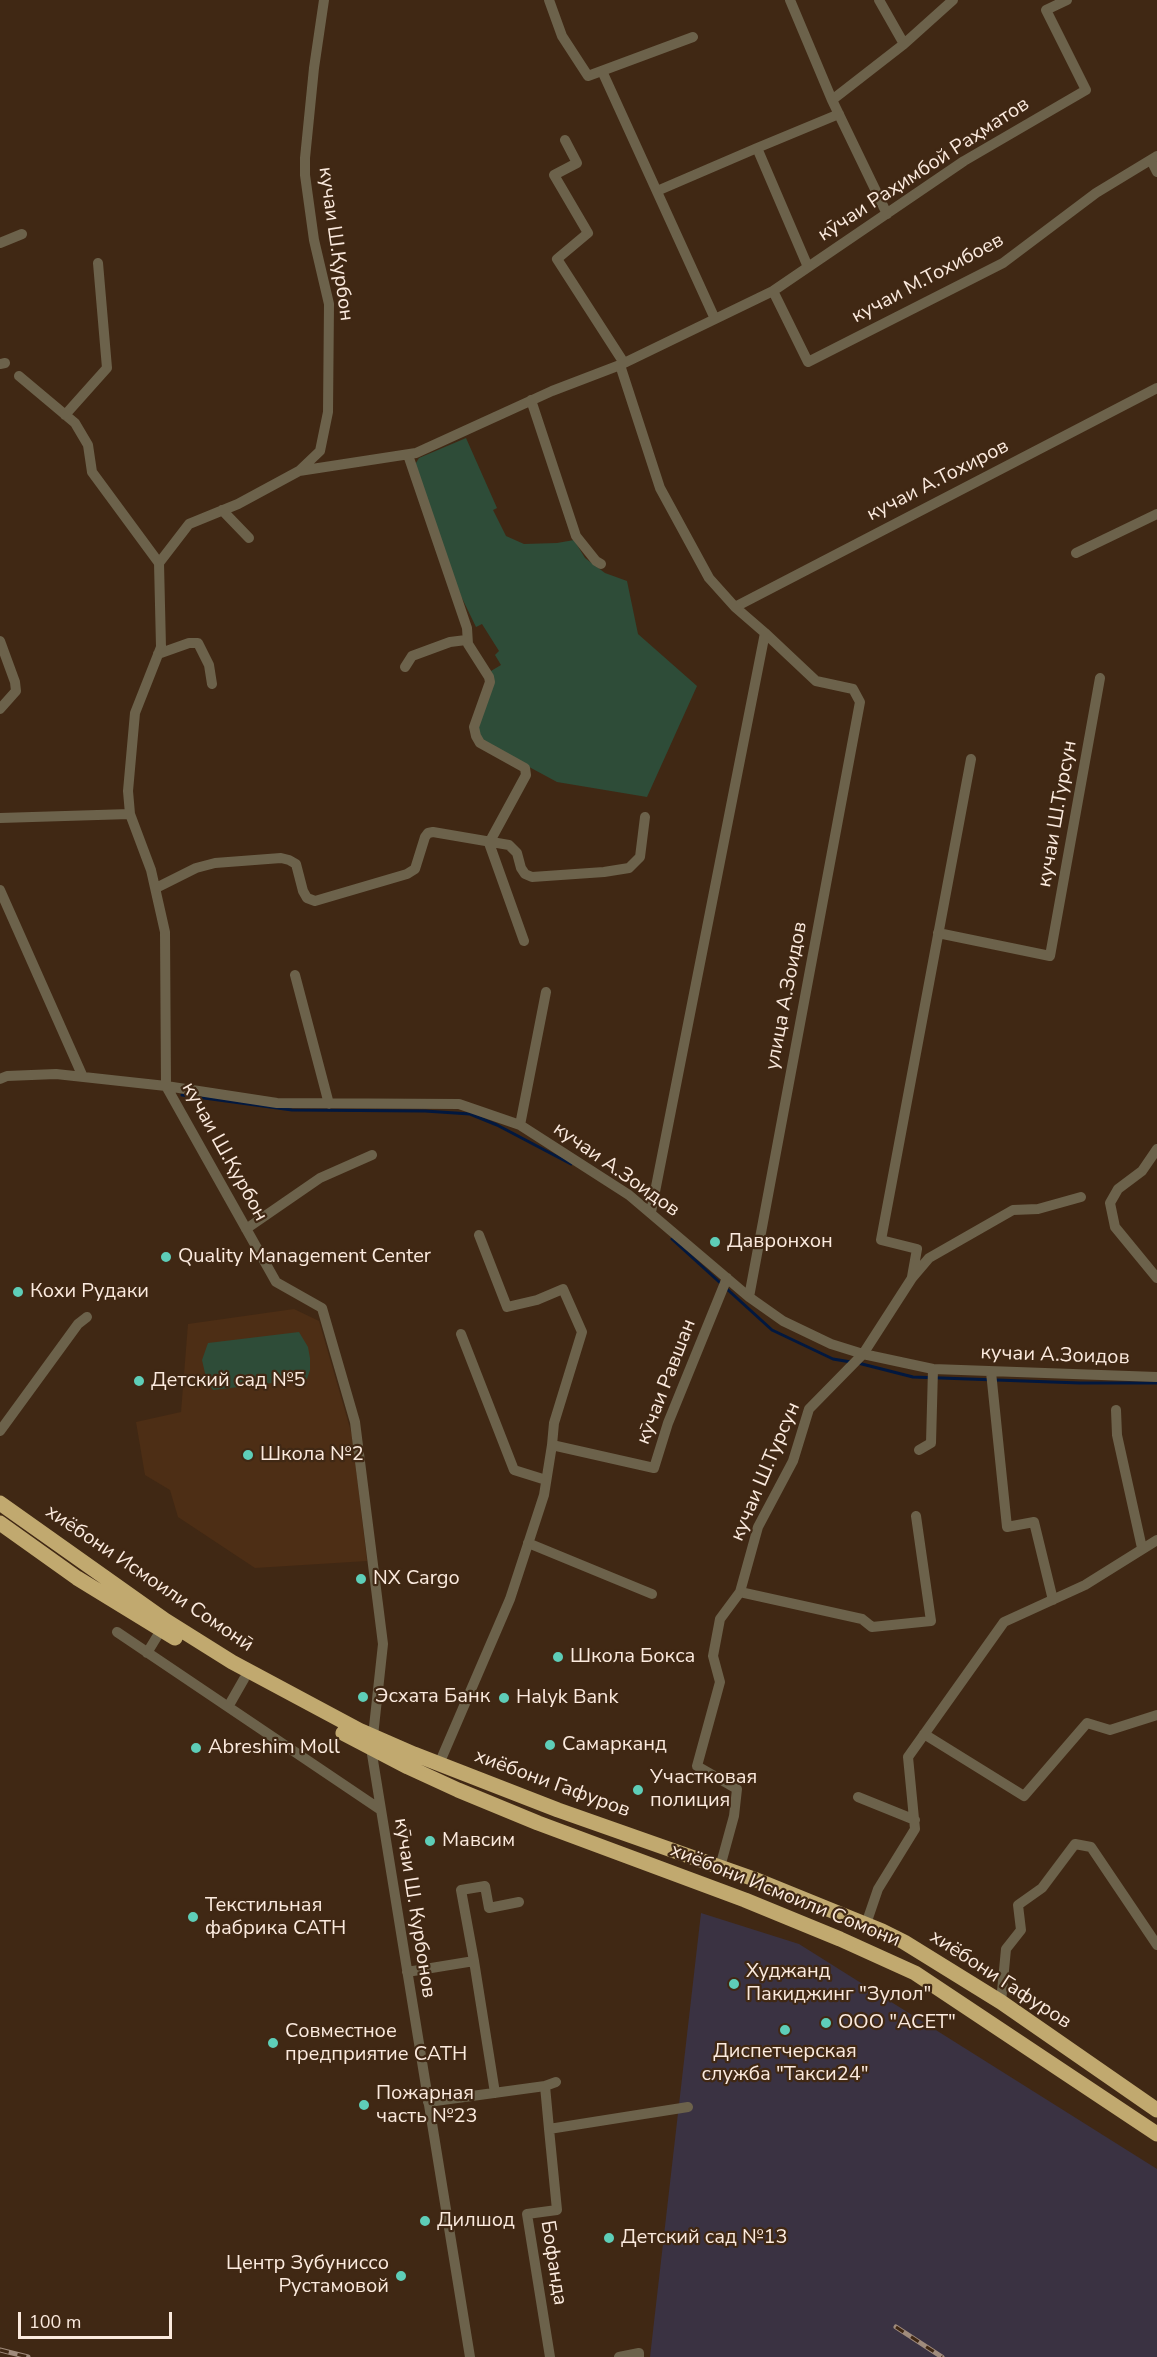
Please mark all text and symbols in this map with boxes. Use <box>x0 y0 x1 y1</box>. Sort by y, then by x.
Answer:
street label: кӯчаи Раҳимбой Раҳматов <box>814 93 1034 247</box>
street label: кучаи Ш.Қурбон <box>312 165 358 323</box>
street label: кучаи М.Тохибоев <box>848 229 1008 329</box>
street label: кучаи А.Тохиров <box>863 435 1013 527</box>
street label: кучаи Ш.Турсун <box>1033 739 1083 889</box>
street label: улица А.Зоидов <box>761 920 813 1072</box>
street label: кучаи Ш.Қурбон <box>176 1078 272 1226</box>
street label: кучаи А.Зоидов <box>548 1117 684 1223</box>
place label: Давронхон <box>727 1230 833 1254</box>
marker: Давронхон <box>708 1235 722 1249</box>
place label: Quality Management Center <box>178 1245 431 1269</box>
marker: Quality Management Center <box>159 1250 173 1264</box>
place label: Кохи Рудаки <box>30 1280 149 1304</box>
marker: Кохи Рудаки <box>11 1285 25 1299</box>
street label: кӯчаи Равшан <box>632 1316 702 1448</box>
street label: кучаи А.Зоидов <box>980 1341 1130 1371</box>
place label: Детский сад №5 <box>151 1369 306 1393</box>
marker: Детский сад №5 <box>132 1374 146 1388</box>
street label: кучаи Ш.Турсун <box>726 1399 806 1545</box>
place label: Школа №2 <box>260 1443 364 1467</box>
marker: Школа №2 <box>241 1448 255 1462</box>
street label: хиёбони Исмоили Сомонӣ <box>40 1500 258 1658</box>
place label: NX Cargo <box>373 1567 460 1591</box>
marker: NX Cargo <box>354 1572 368 1586</box>
place label: Школа Бокса <box>570 1645 695 1669</box>
marker: Школа Бокса <box>551 1650 565 1664</box>
place label: Эсxата Банк <box>375 1685 490 1709</box>
place label: Halyk Bank <box>516 1686 618 1710</box>
marker: Эсxата Банк <box>356 1690 370 1704</box>
marker: Halyk Bank <box>497 1691 511 1705</box>
place label: Самарканд <box>562 1733 667 1757</box>
place label: Abreshim Moll <box>208 1736 340 1760</box>
marker: Самарканд <box>543 1738 557 1752</box>
marker: Abreshim Moll <box>189 1741 203 1755</box>
street label: хиёбони Гафуров <box>471 1745 633 1823</box>
place label: Участковая полиция <box>650 1766 757 1813</box>
marker: Участковая полиция <box>631 1783 645 1797</box>
street label: кӯчаи Ш. Курбонов <box>388 1816 440 2000</box>
place label: Мавсим <box>442 1829 515 1853</box>
marker: Мавсим <box>423 1834 437 1848</box>
street label: хиёбони Исмоили Сомони <box>667 1839 903 1953</box>
place label: Текстильная фабрика САТН <box>205 1894 346 1941</box>
marker: Текстильная фабрика САТН <box>186 1910 200 1924</box>
street label: хиёбони Гафуров <box>925 1925 1075 2035</box>
place label: Худжанд Пакиджинг "Зулол" <box>746 1960 931 2007</box>
marker: Худжанд Пакиджинг "Зулол" <box>727 1977 741 1991</box>
place label: ООО "АСЕТ" <box>838 2011 956 2035</box>
marker: ООО "АСЕТ" <box>819 2016 833 2030</box>
place label: Совместное предприятие CATH <box>285 2020 467 2067</box>
marker: Диспетчерская служба "Такси24" <box>778 2023 792 2037</box>
marker: Совместное предприятие CATH <box>266 2036 280 2050</box>
place label: Диспетчерская служба "Такси24" <box>702 2040 868 2087</box>
place label: Пожарная часть №23 <box>376 2082 478 2129</box>
marker: Пожарная часть №23 <box>357 2098 371 2112</box>
place label: Дилшод <box>437 2209 515 2233</box>
marker: Дилшод <box>418 2214 432 2228</box>
street label: Бофанда <box>534 2219 572 2307</box>
place label: Детский сад №13 <box>621 2226 788 2250</box>
marker: Детский сад №13 <box>602 2231 616 2245</box>
place label: Центр Зубуниссо Рустамовой <box>226 2252 389 2299</box>
marker: Центр Зубуниссо Рустамовой <box>394 2269 408 2283</box>
scale bar <box>21 2300 176 2338</box>
text: 100 m <box>29 2310 81 2334</box>

